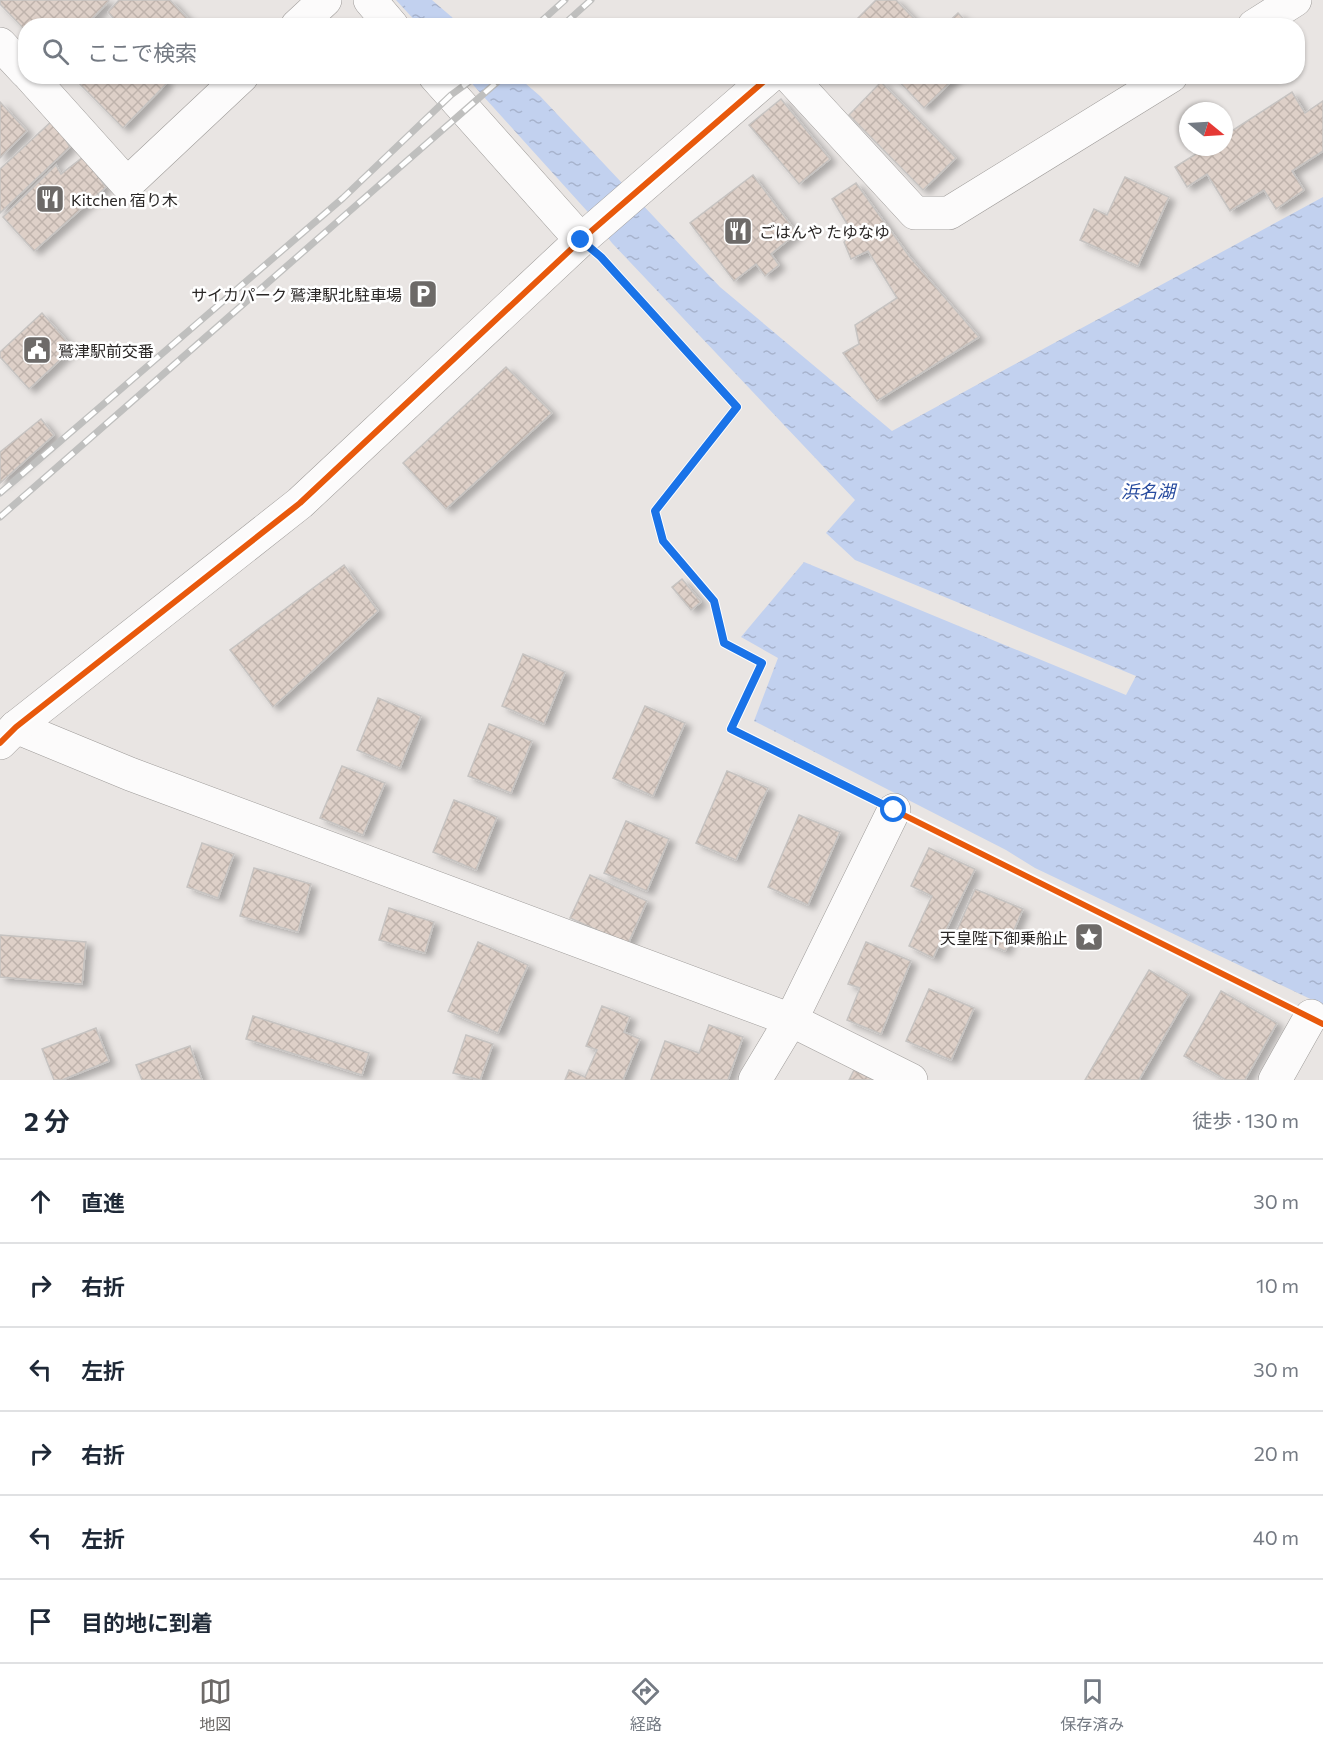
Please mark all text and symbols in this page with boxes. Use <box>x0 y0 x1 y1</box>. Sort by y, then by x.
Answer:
search box <box>18 18 1305 84</box>
icon: search <box>39 35 72 68</box>
text: ここで検索 <box>87 39 197 66</box>
north arrow <box>1179 102 1233 156</box>
restaurant icon: Kitchen 宿り木 <box>34 183 66 215</box>
place label: Kitchen 宿り木 <box>71 190 178 209</box>
restaurant icon: ごはんや たゆなゆ <box>722 215 754 247</box>
place label: ごはんや たゆなゆ <box>759 222 890 241</box>
route end <box>567 226 593 252</box>
parking icon: サイカパーク 鷲津駅北駐車場 <box>407 278 439 310</box>
place label: サイカパーク 鷲津駅北駐車場 <box>191 285 402 304</box>
public building icon: 鷲津駅前交番 <box>21 334 53 366</box>
place label: 鷲津駅前交番 <box>58 341 154 360</box>
water label: 浜名湖 <box>1121 480 1178 502</box>
route start <box>880 796 906 822</box>
place icon: 天皇陛下御乗船止 <box>1073 921 1105 953</box>
place label: 天皇陛下御乗船止 <box>940 928 1068 947</box>
text: 2 分 <box>24 1105 70 1136</box>
text: 徒歩 · 130 m <box>1192 1108 1299 1132</box>
icon: ahead <box>24 1185 57 1218</box>
text: 直進 <box>81 1189 125 1216</box>
text: 30 m <box>1253 1189 1299 1213</box>
icon: right <box>24 1269 57 1302</box>
text: 右折 <box>81 1273 125 1300</box>
text: 10 m <box>1256 1273 1299 1297</box>
icon: left <box>24 1353 57 1386</box>
text: 左折 <box>81 1357 125 1384</box>
text: 30 m <box>1253 1357 1299 1381</box>
icon: right <box>24 1437 57 1470</box>
text: 右折 <box>81 1441 125 1468</box>
text: 20 m <box>1254 1441 1299 1465</box>
icon: left <box>24 1521 57 1554</box>
text: 左折 <box>81 1525 125 1552</box>
text: 40 m <box>1253 1525 1299 1549</box>
icon: arrive <box>24 1605 57 1638</box>
text: 目的地に到着 <box>81 1609 213 1636</box>
tab: 地図 <box>199 1675 232 1735</box>
tab: 経路 <box>629 1675 662 1735</box>
tab: 保存済み <box>1060 1675 1124 1735</box>

